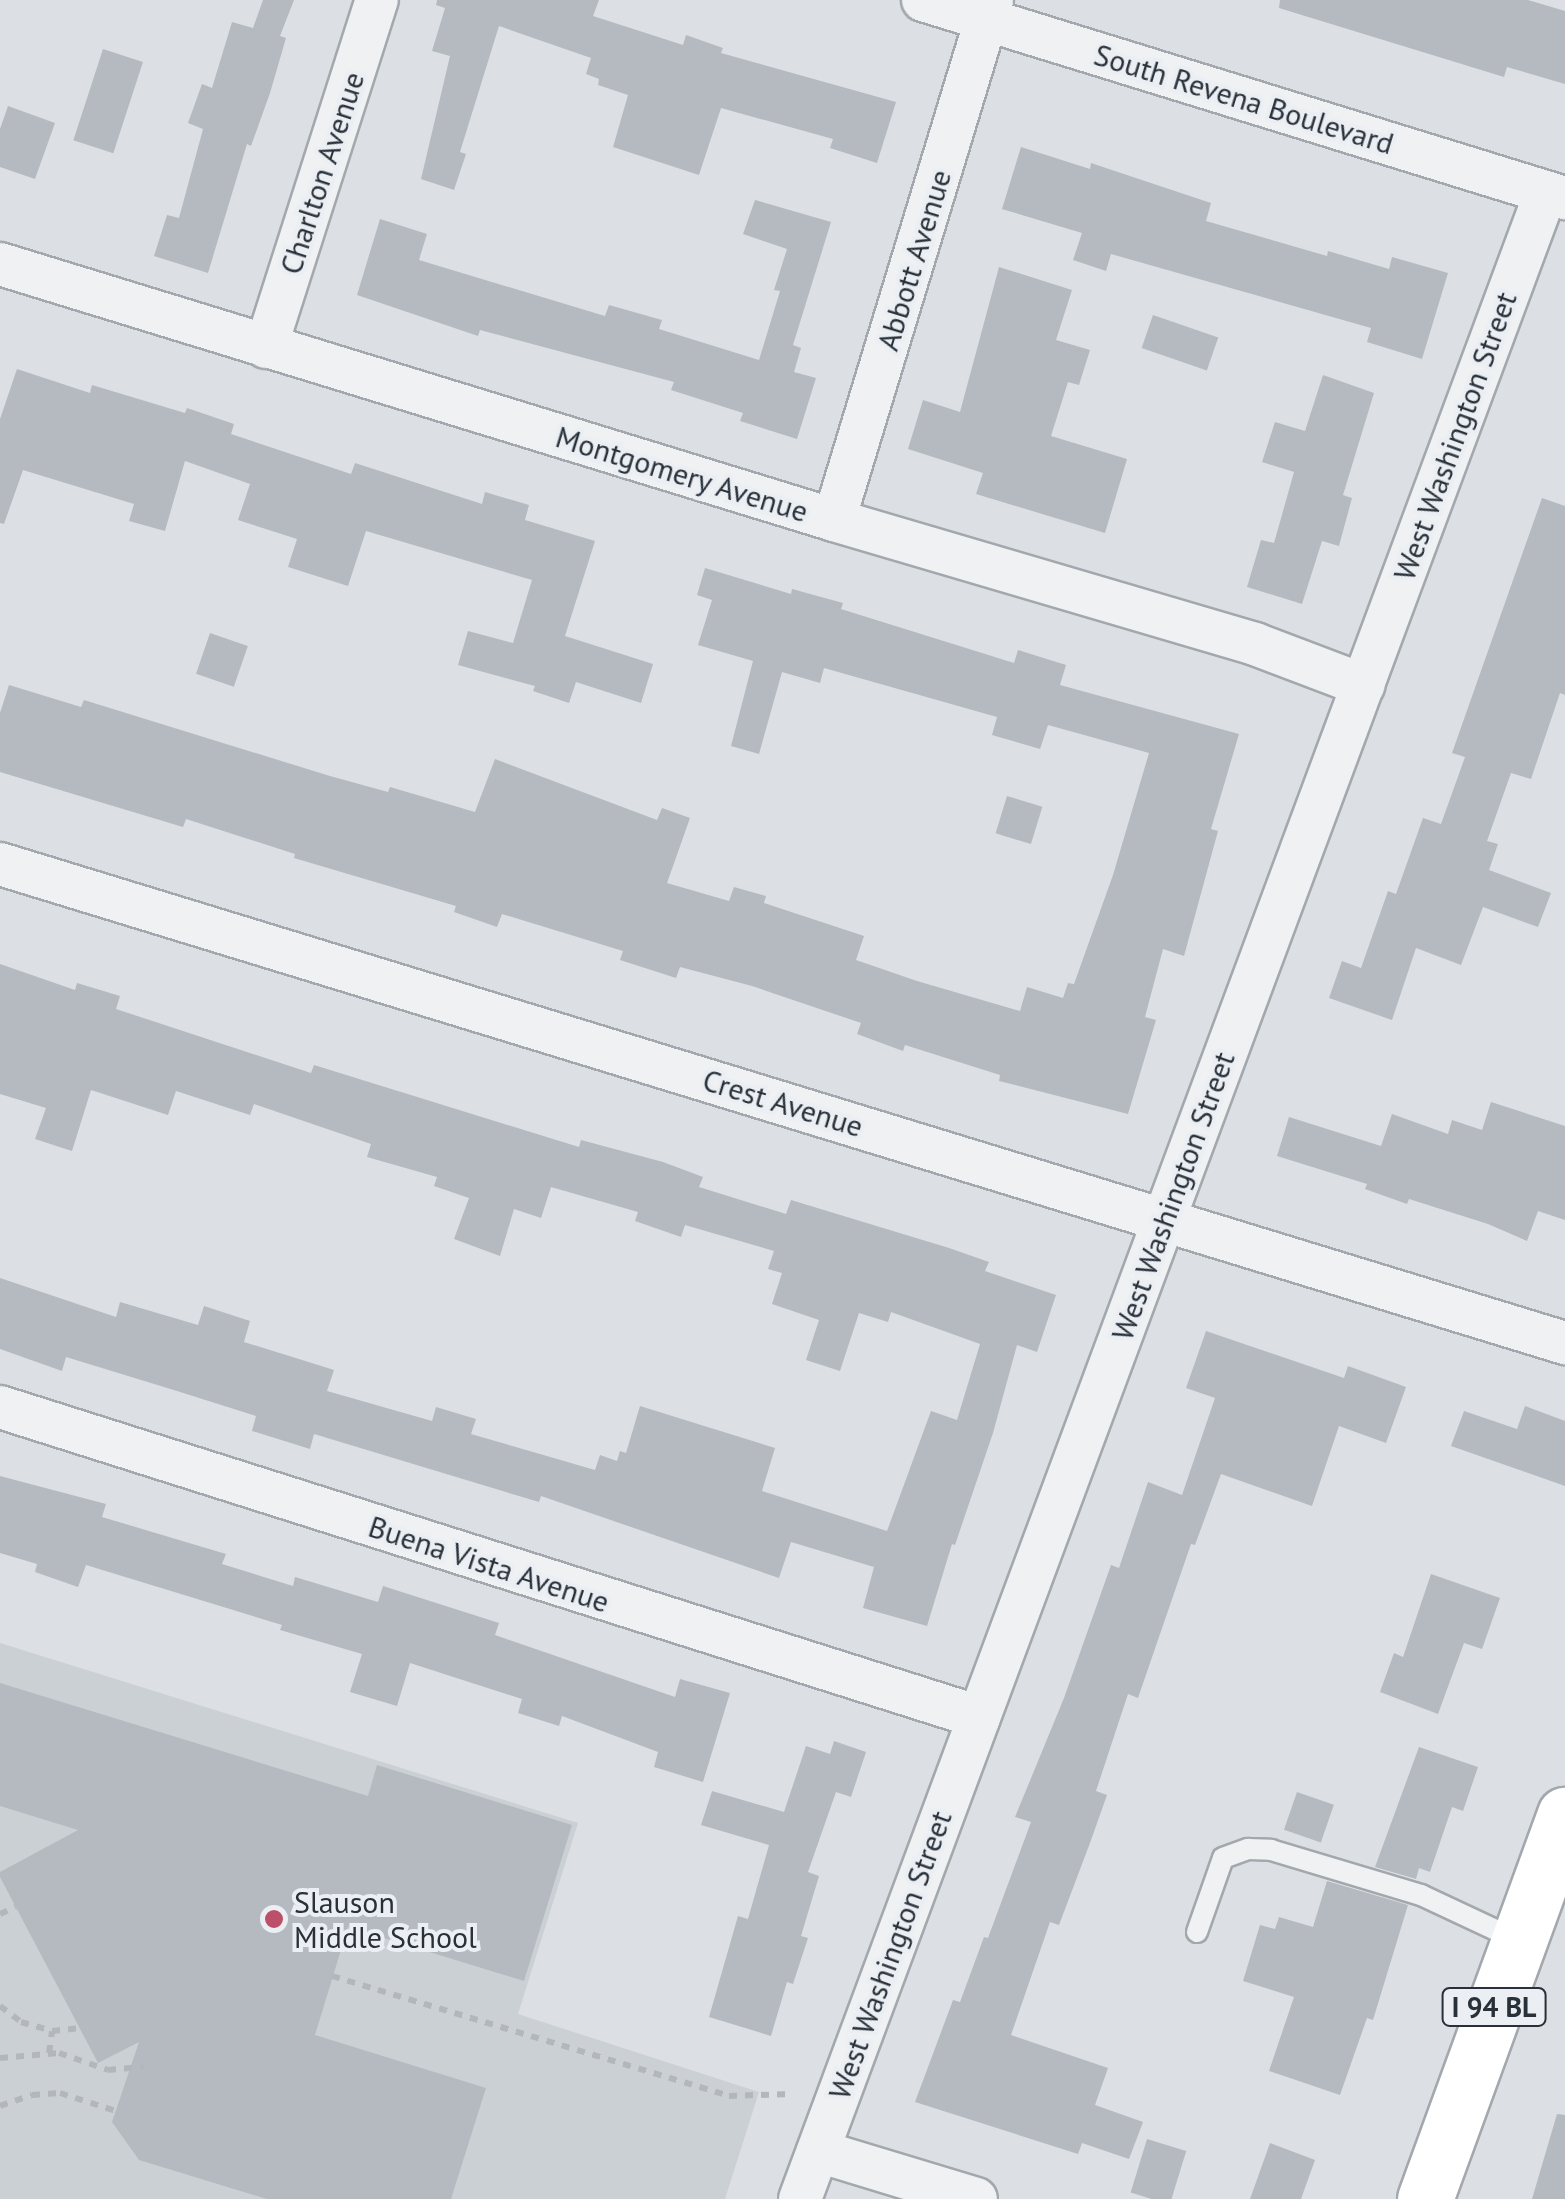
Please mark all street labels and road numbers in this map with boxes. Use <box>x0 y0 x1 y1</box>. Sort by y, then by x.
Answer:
street label: South Revena Boulevard <box>1090 36 1398 162</box>
street label: Charlton Avenue <box>272 67 372 279</box>
street label: Abbott Avenue <box>869 165 959 355</box>
street label: West Washington Street <box>1386 287 1524 585</box>
street label: Montgomery Avenue <box>551 418 813 530</box>
street label: West Washington Street <box>1104 1047 1242 1345</box>
street label: Crest Avenue <box>698 1061 868 1145</box>
street label: Buena Vista Avenue <box>363 1508 615 1620</box>
street label: West Washington Street <box>821 1806 959 2104</box>
road number: I 94 BL <box>1442 1984 1546 2030</box>

